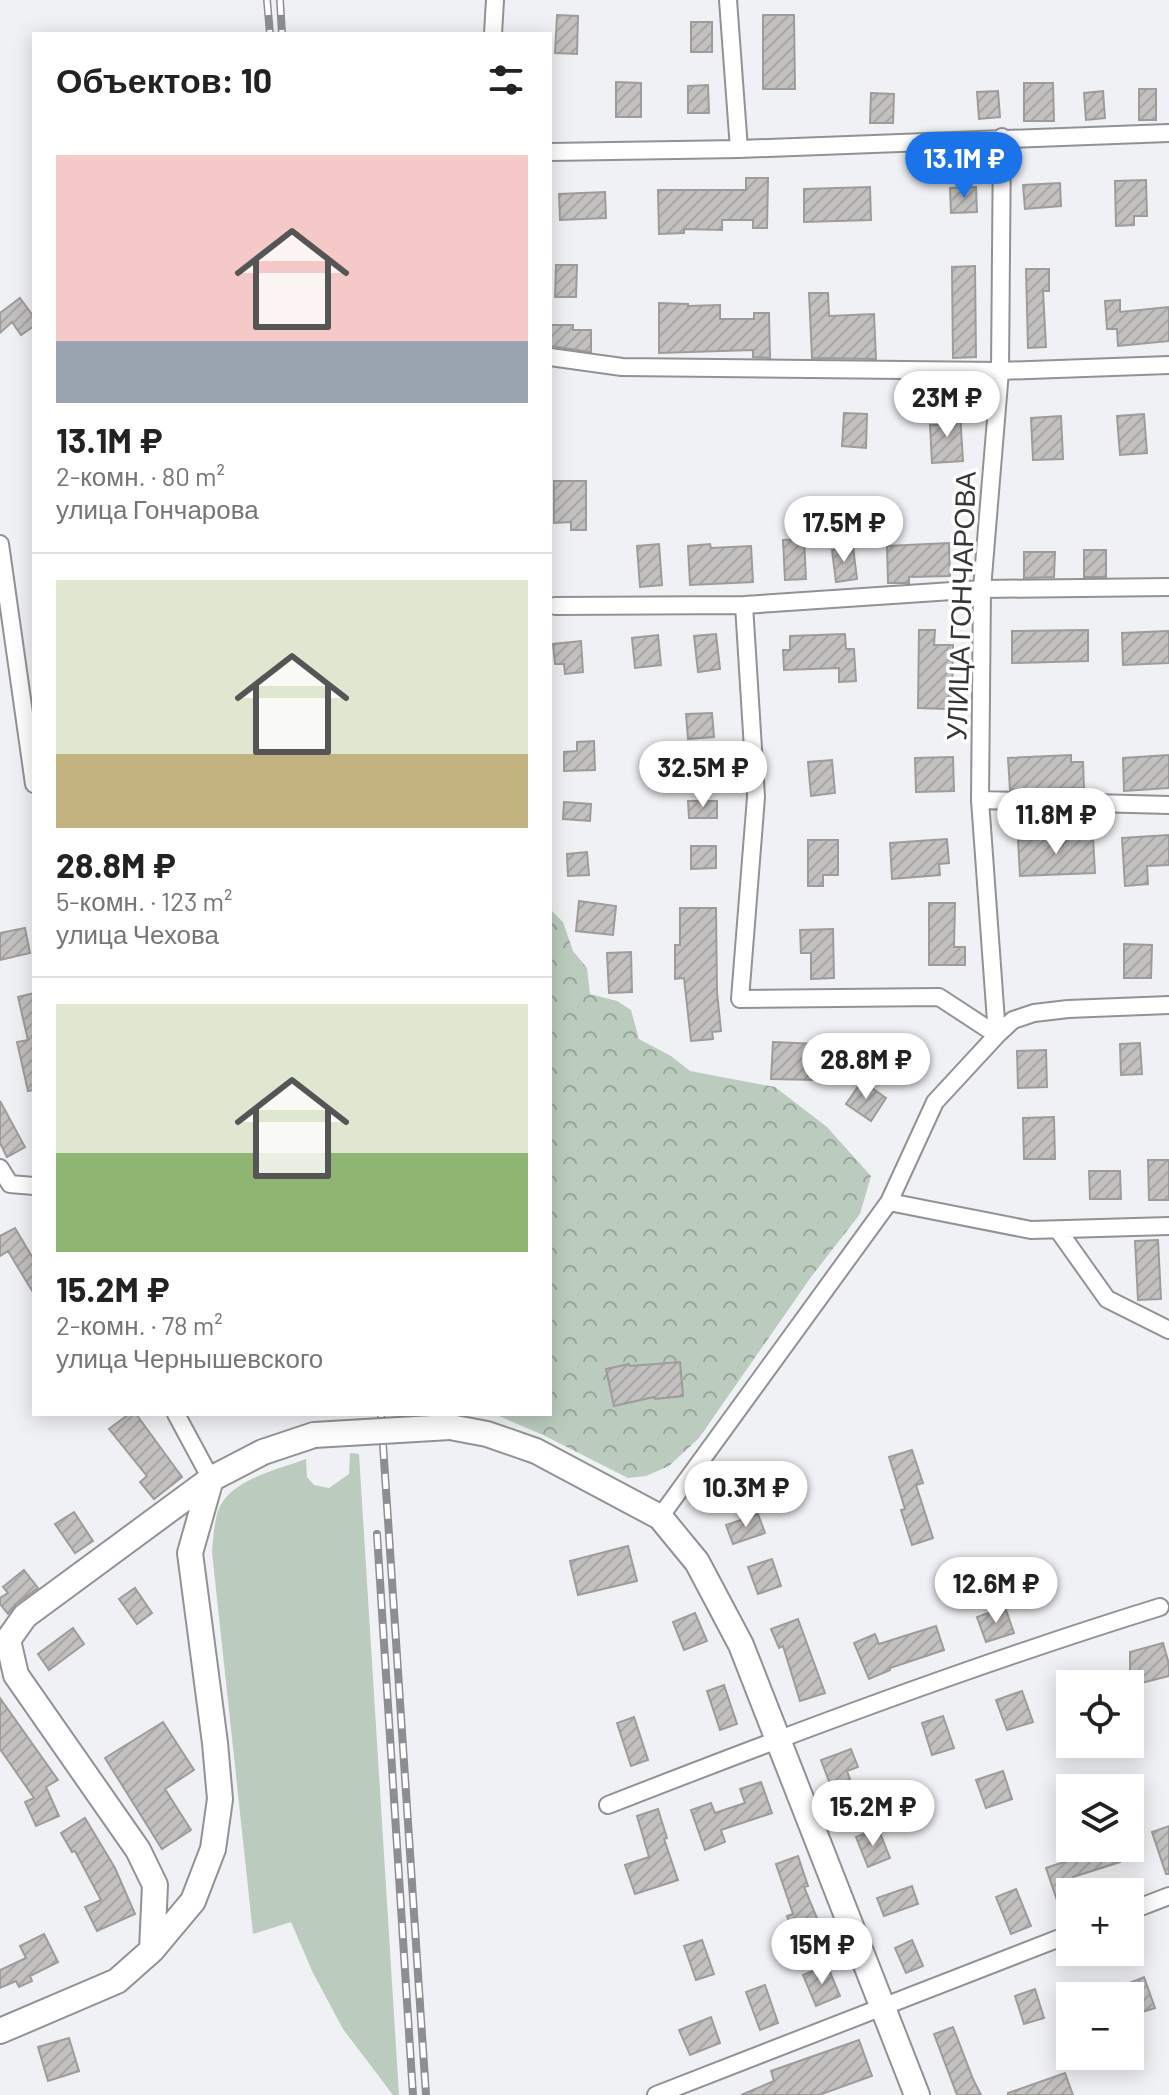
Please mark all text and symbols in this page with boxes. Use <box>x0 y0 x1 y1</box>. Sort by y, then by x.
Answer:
icon: filters <box>484 58 528 102</box>
text: Объектов: 10 <box>56 59 272 100</box>
pin: 13.1M ₽ <box>890 132 1038 200</box>
text: 13.1M ₽ <box>923 142 1005 173</box>
icon: home <box>220 207 364 351</box>
pin: 23M ₽ <box>891 371 1003 439</box>
text: 23M ₽ <box>912 381 982 412</box>
text: 13.1M ₽ <box>56 419 163 460</box>
text: 2-комн. · 80 m² <box>56 460 225 491</box>
street label: УЛИЦА ГОНЧАРОВА <box>938 470 982 741</box>
text: улица Гончарова <box>56 493 259 524</box>
pin: 17.5M ₽ <box>770 496 918 564</box>
text: 17.5M ₽ <box>802 506 886 537</box>
icon: home <box>220 632 364 776</box>
pin: 32.5M ₽ <box>629 741 777 809</box>
text: 32.5M ₽ <box>657 751 749 782</box>
pin: 11.8M ₽ <box>982 788 1130 856</box>
text: 11.8M ₽ <box>1015 798 1097 829</box>
text: 28.8M ₽ <box>56 844 176 885</box>
text: 5-комн. · 123 m² <box>56 885 233 916</box>
text: улица Чехова <box>56 918 219 949</box>
pin: 28.8M ₽ <box>792 1033 940 1101</box>
text: 28.8M ₽ <box>820 1043 912 1074</box>
icon: home <box>220 1056 364 1200</box>
text: 15.2M ₽ <box>56 1268 170 1309</box>
text: 2-комн. · 78 m² <box>56 1309 223 1340</box>
text: улица Чернышевского <box>56 1342 323 1373</box>
pin: 10.3M ₽ <box>672 1461 820 1529</box>
text: 10.3M ₽ <box>702 1471 790 1502</box>
pin: 12.6M ₽ <box>922 1557 1070 1625</box>
text: 12.6M ₽ <box>953 1567 1039 1598</box>
map controls <box>1056 1670 1144 2070</box>
button: locate <box>1056 1670 1144 1758</box>
button: layers <box>1056 1774 1144 1862</box>
pin: 15.2M ₽ <box>799 1780 947 1848</box>
text: 15.2M ₽ <box>830 1790 916 1821</box>
button: + <box>1056 1878 1144 1966</box>
pin: 15M ₽ <box>766 1918 878 1986</box>
text: 15M ₽ <box>789 1928 855 1959</box>
button: − <box>1056 1982 1144 2070</box>

